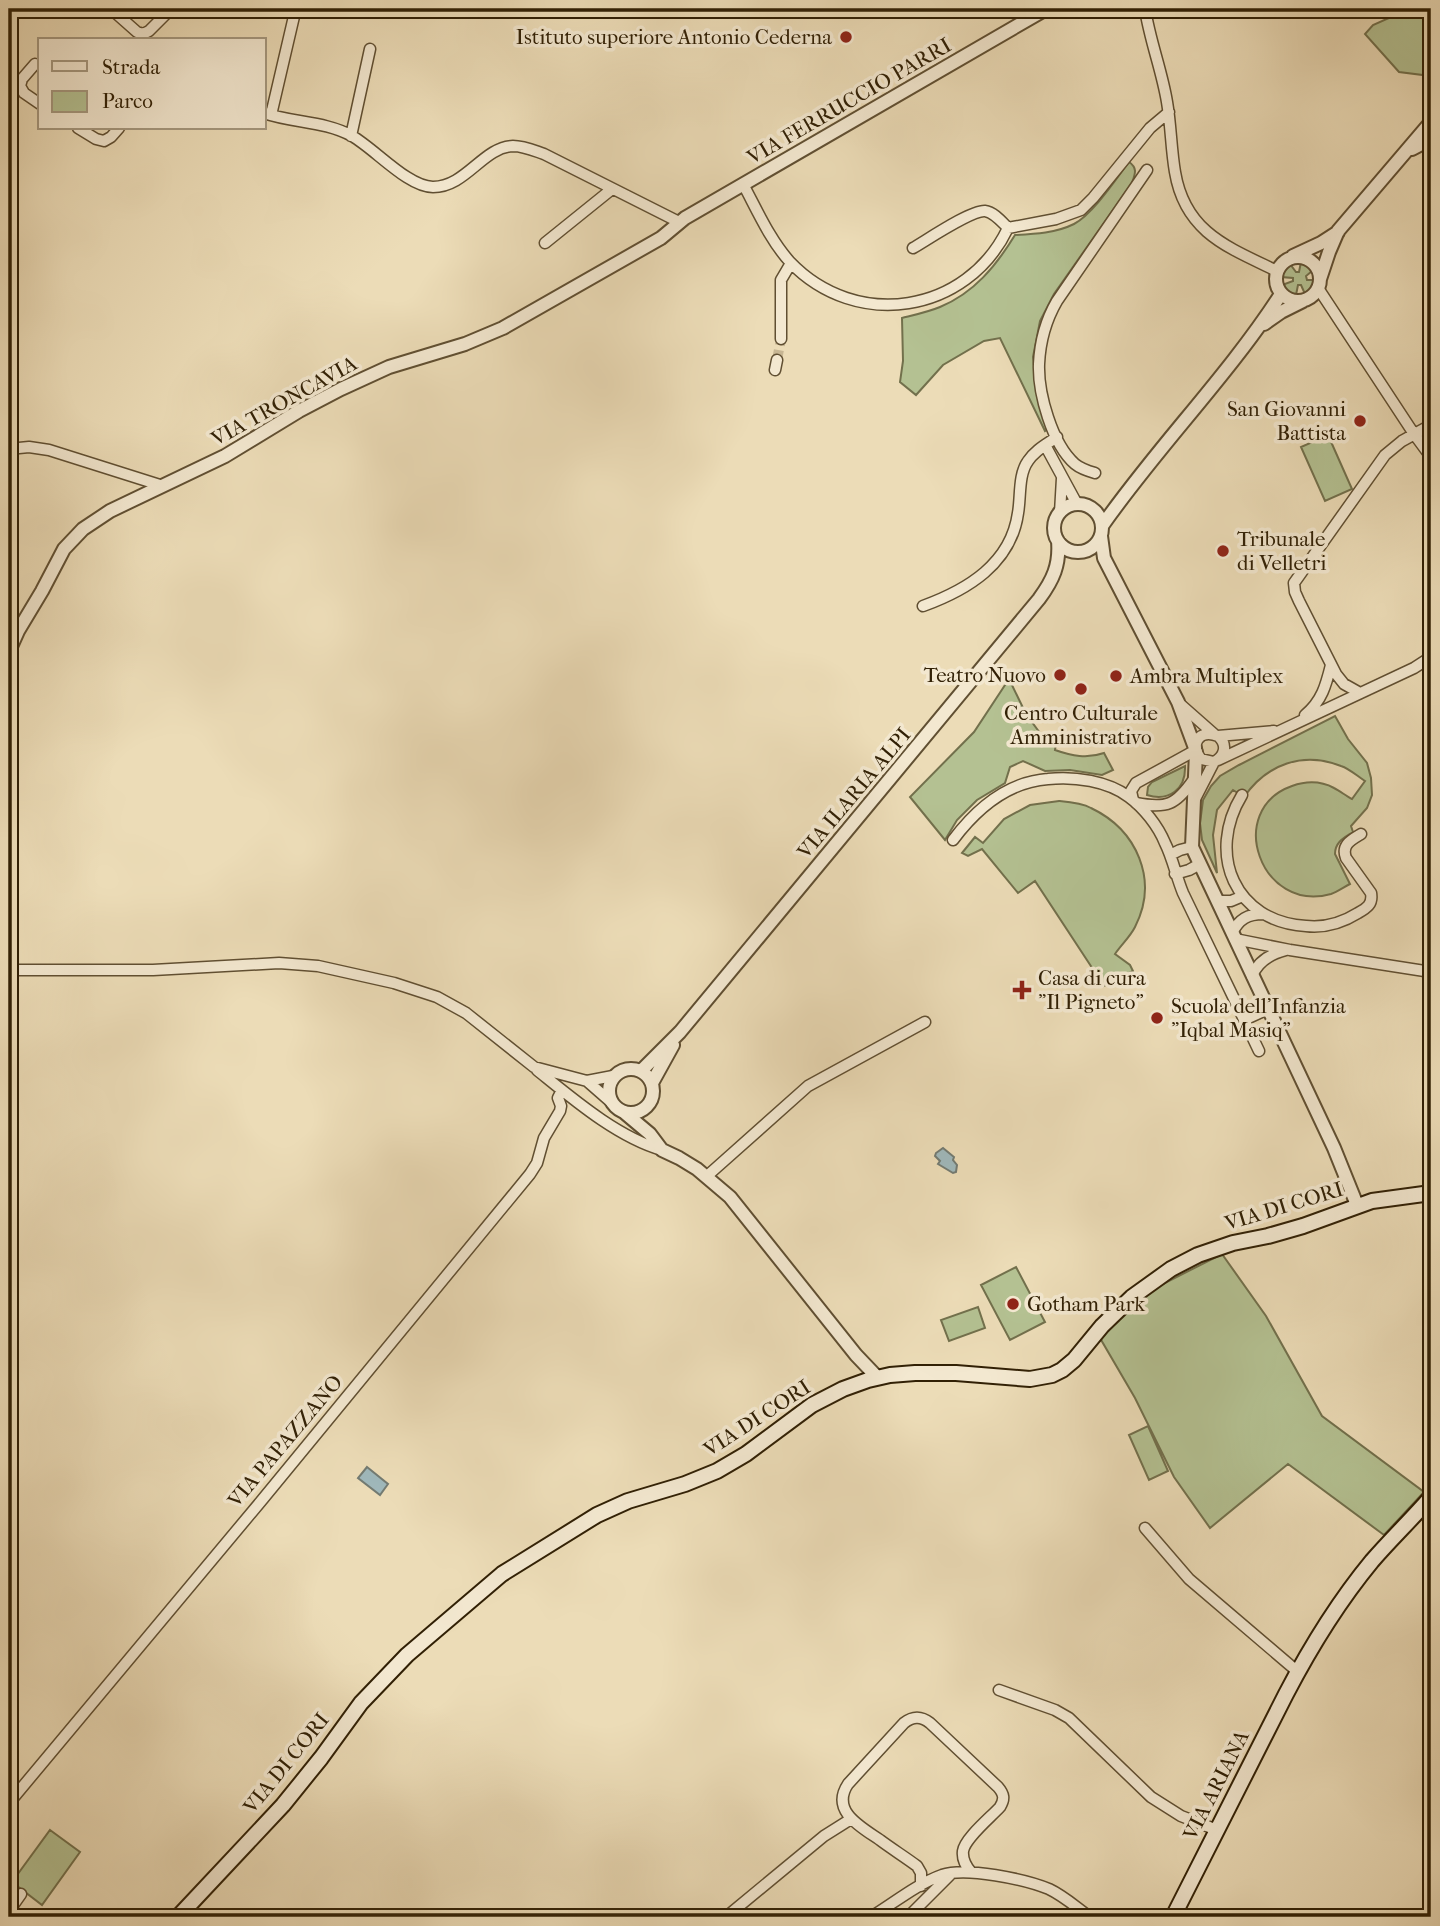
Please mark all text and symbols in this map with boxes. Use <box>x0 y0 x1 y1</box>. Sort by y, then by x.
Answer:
place label: Istituto superiore Antonio Cederna <box>516 25 832 49</box>
marker: Istituto superiore Antonio Cederna <box>838 29 854 45</box>
street label: VIA FERRUCCIO PARRI <box>742 33 955 170</box>
legend <box>38 38 266 130</box>
text: Strada <box>102 55 160 79</box>
text: Parco <box>102 89 153 113</box>
street label: VIA TRONCAVIA <box>206 351 361 451</box>
place label: San Giovanni Battista <box>1227 397 1346 445</box>
marker: San Giovanni Battista <box>1352 413 1368 429</box>
place label: Tribunale di Velletri <box>1237 527 1326 575</box>
marker: Tribunale di Velletri <box>1215 543 1231 559</box>
place label: Teatro Nuovo <box>924 663 1046 687</box>
place label: Ambra Multiplex <box>1129 664 1283 688</box>
marker: Teatro Nuovo <box>1052 667 1068 683</box>
marker: Ambra Multiplex <box>1108 668 1124 684</box>
marker: Centro Culturale Amministrativo <box>1073 681 1089 697</box>
place label: Centro Culturale Amministrativo <box>1004 701 1158 749</box>
street label: VIA ILARIA ALPI <box>792 723 916 864</box>
place label: Casa di cura "Il Pigneto" <box>1038 966 1146 1014</box>
marker: Casa di cura "Il Pigneto" <box>1012 980 1032 1000</box>
place label: Scuola dell'Infanzia "Iqbal Masiq" <box>1171 994 1346 1042</box>
marker: Scuola dell'Infanzia "Iqbal Masiq" <box>1149 1010 1165 1026</box>
street label: VIA DI CORI <box>1221 1177 1346 1236</box>
place label: Gotham Park <box>1027 1292 1145 1316</box>
marker: Gotham Park <box>1005 1296 1021 1312</box>
street label: VIA PAPAZZANO <box>222 1370 347 1513</box>
street label: VIA DI CORI <box>698 1375 815 1462</box>
street label: VIA DI CORI <box>238 1708 334 1819</box>
street label: VIA ARIANA <box>1178 1726 1254 1845</box>

